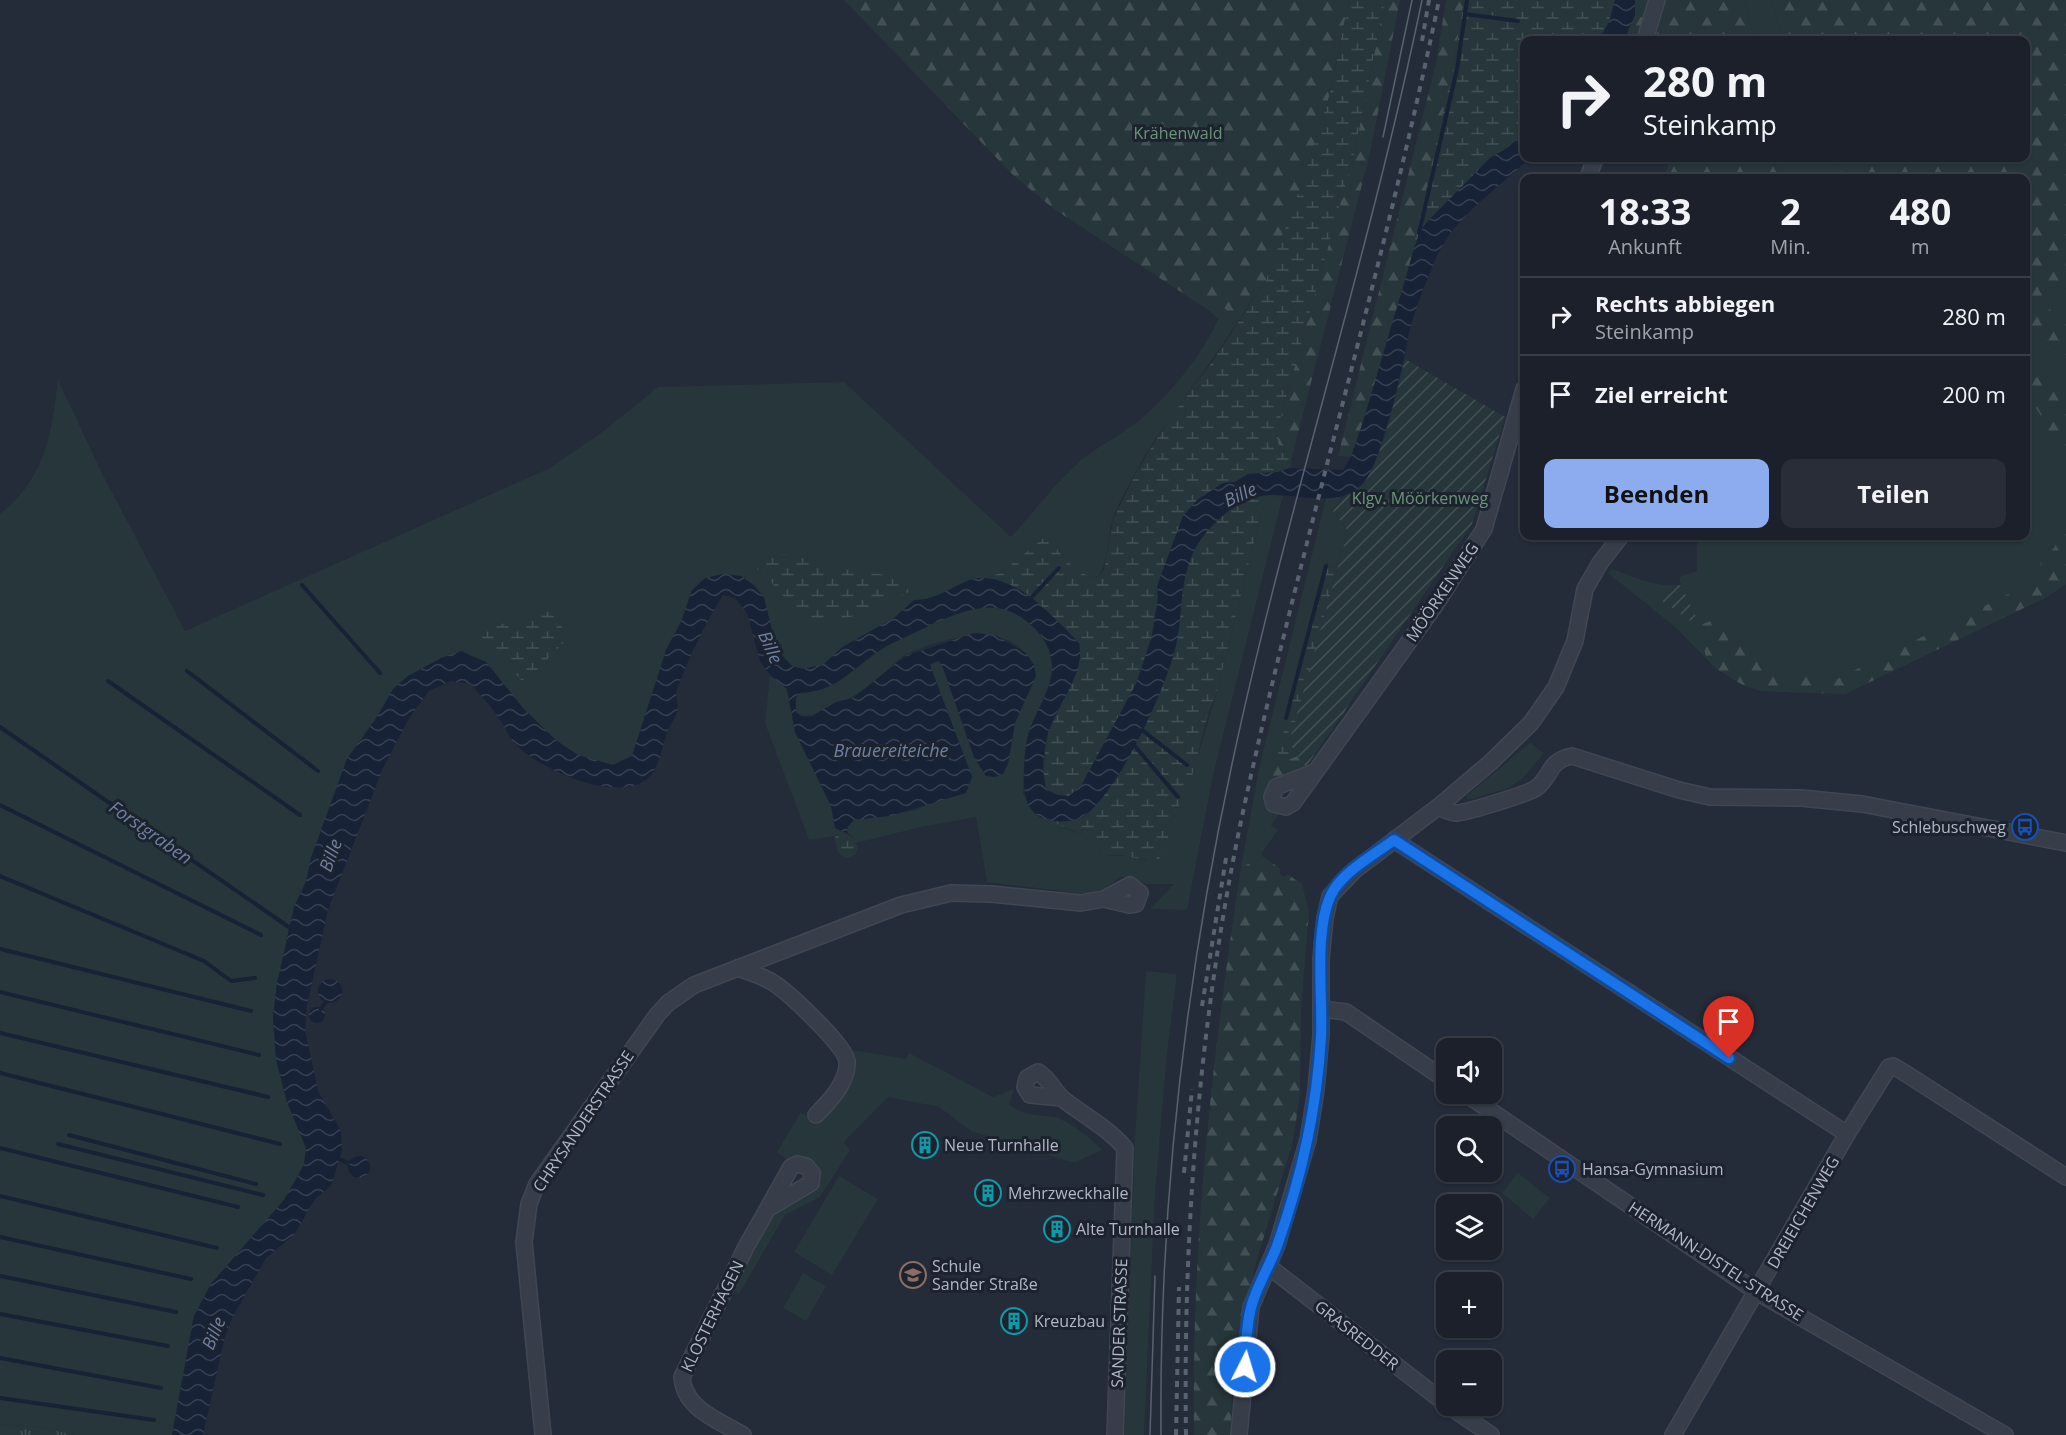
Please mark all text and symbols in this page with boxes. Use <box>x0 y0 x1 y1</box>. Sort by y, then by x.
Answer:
text: 280 m <box>1643 52 1767 109</box>
icon: right <box>1544 60 1622 138</box>
text: Steinkamp <box>1643 106 1777 143</box>
park label: Krähenwald <box>1134 122 1222 144</box>
text: 18:33 <box>1599 187 1691 236</box>
text: 2 <box>1780 187 1801 236</box>
text: 480 <box>1889 187 1951 236</box>
text: Ankunft <box>1608 233 1682 260</box>
text: Min. <box>1770 233 1811 260</box>
text: m <box>1911 233 1930 260</box>
text: Rechts abbiegen <box>1595 288 1775 318</box>
icon: right <box>1544 300 1577 333</box>
text: 280 m <box>1942 301 2006 331</box>
text: Steinkamp <box>1595 318 1694 345</box>
icon: arrive <box>1544 378 1577 411</box>
text: Ziel erreicht <box>1595 379 1728 409</box>
text: 200 m <box>1942 379 2006 409</box>
button: Beenden <box>1544 459 1769 528</box>
button: Teilen <box>1781 459 2006 528</box>
water label: Bille <box>1220 476 1260 512</box>
park label: Klgv. Möörkenweg <box>1352 487 1488 509</box>
street label: MÖÖRKENWEG <box>1401 538 1483 646</box>
water label: Bille <box>753 627 789 667</box>
water label: Brauereiteiche <box>834 738 949 762</box>
water label: Forstgraben <box>105 795 197 869</box>
bus stop icon: Schlebuschweg <box>2010 812 2040 842</box>
place label: Schlebuschweg <box>1892 816 2006 838</box>
water label: Bille <box>313 835 347 875</box>
pin <box>1703 996 1754 1058</box>
icon: arrive <box>1712 1005 1745 1038</box>
map controls <box>1436 1038 1502 1416</box>
button: sound <box>1436 1038 1502 1104</box>
street label: CHRYSANDERSTRASSE <box>527 1046 639 1196</box>
button: search <box>1436 1116 1502 1182</box>
building icon: Neue Turnhalle <box>910 1130 940 1160</box>
place label: Neue Turnhalle <box>944 1134 1059 1156</box>
street label: DREIEICHENWEG <box>1762 1152 1844 1272</box>
bus stop icon: Hansa-Gymnasium <box>1547 1154 1577 1184</box>
place label: Hansa-Gymnasium <box>1582 1158 1724 1180</box>
building icon: Mehrzweckhalle <box>973 1178 1003 1208</box>
place label: Mehrzweckhalle <box>1008 1182 1128 1204</box>
button: layers <box>1436 1194 1502 1260</box>
street label: HERMANN-DISTEL-STRASSE <box>1624 1196 1808 1326</box>
building icon: Alte Turnhalle <box>1042 1214 1072 1244</box>
place label: Alte Turnhalle <box>1076 1218 1180 1240</box>
place label: Schule Sander Straße <box>932 1255 1038 1295</box>
street label: KLOSTERHAGEN <box>675 1257 749 1375</box>
street label: SANDER STRASSE <box>1106 1258 1132 1388</box>
school or university icon: Schule Sander Straße <box>898 1260 928 1290</box>
button: + <box>1436 1272 1502 1338</box>
street label: GRASREDDER <box>1310 1295 1404 1375</box>
building icon: Kreuzbau <box>999 1306 1029 1336</box>
place label: Kreuzbau <box>1034 1310 1105 1332</box>
water label: Bille <box>195 1313 231 1353</box>
position arrow <box>1213 1335 1277 1399</box>
button: − <box>1436 1350 1502 1416</box>

